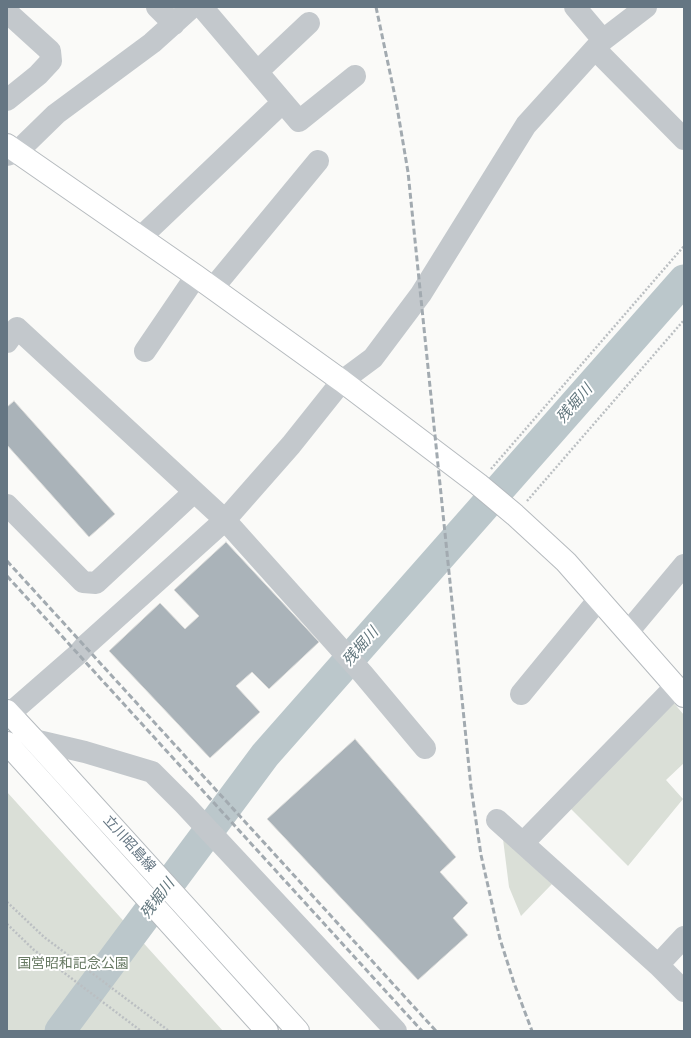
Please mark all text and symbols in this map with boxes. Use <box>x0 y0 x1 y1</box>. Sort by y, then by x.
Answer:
water label: 残堀川 <box>553 381 597 427</box>
water label: 残堀川 <box>339 624 383 670</box>
street label: 立川昭島線 <box>99 812 159 876</box>
water label: 残堀川 <box>137 876 179 922</box>
park label: 国営昭和記念公園 <box>17 956 129 972</box>

